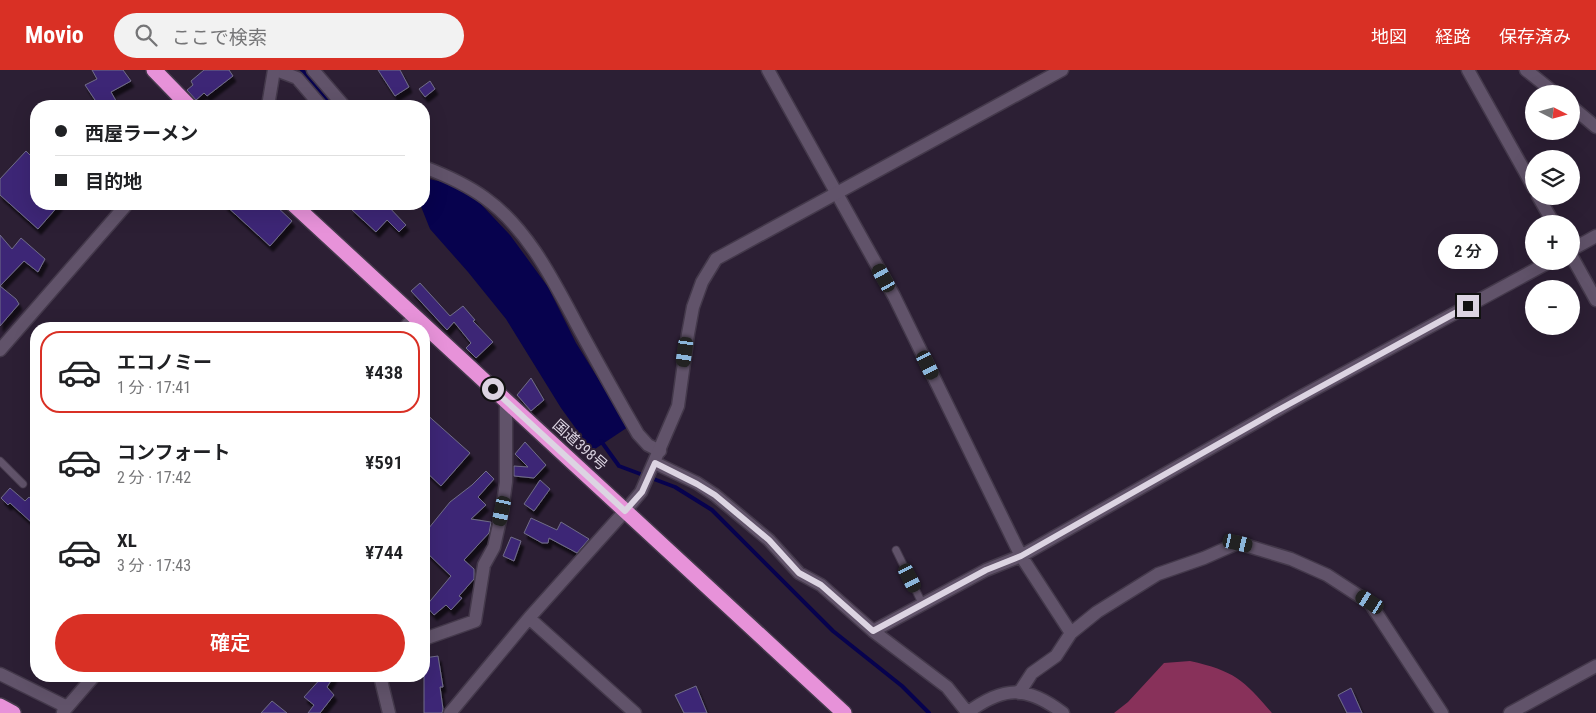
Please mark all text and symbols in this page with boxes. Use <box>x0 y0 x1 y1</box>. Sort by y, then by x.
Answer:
search box <box>114 13 464 58</box>
text: Movio <box>25 21 84 49</box>
icon: search <box>132 21 160 49</box>
text: ここで検索 <box>172 26 267 49</box>
text: 地図 <box>1371 26 1407 47</box>
text: 経路 <box>1435 26 1471 47</box>
text: 保存済み <box>1499 26 1571 47</box>
north arrow <box>1525 85 1580 140</box>
map controls <box>1525 85 1580 335</box>
text: 西屋ラーメン <box>85 122 198 145</box>
button: layers <box>1525 150 1580 205</box>
text: 目的地 <box>85 170 142 193</box>
button: + <box>1525 215 1580 270</box>
callout: 2 分 <box>1438 234 1498 268</box>
text: 2 分 <box>1454 242 1482 261</box>
car <box>870 261 897 295</box>
button: − <box>1525 280 1580 335</box>
route end <box>1457 295 1479 317</box>
car <box>675 336 694 368</box>
car <box>914 348 941 382</box>
icon: car <box>57 350 102 395</box>
text: エコノミー <box>117 351 212 374</box>
text: ¥438 <box>365 361 403 384</box>
text: 1 分 · 17:41 <box>117 378 191 397</box>
route start <box>482 378 504 400</box>
street label: 国道398号 <box>549 416 611 474</box>
icon: car <box>57 440 102 485</box>
text: コンフォート <box>117 441 230 464</box>
text: ¥591 <box>365 451 403 474</box>
text: 2 分 · 17:42 <box>117 468 191 487</box>
car <box>491 495 512 527</box>
text: XL <box>117 529 137 552</box>
icon: car <box>57 530 102 575</box>
car <box>1221 532 1254 554</box>
text: ¥744 <box>365 541 403 564</box>
text: 3 分 · 17:43 <box>117 556 191 575</box>
car <box>896 561 923 595</box>
car <box>1353 588 1386 616</box>
button: 確定 <box>55 614 405 672</box>

